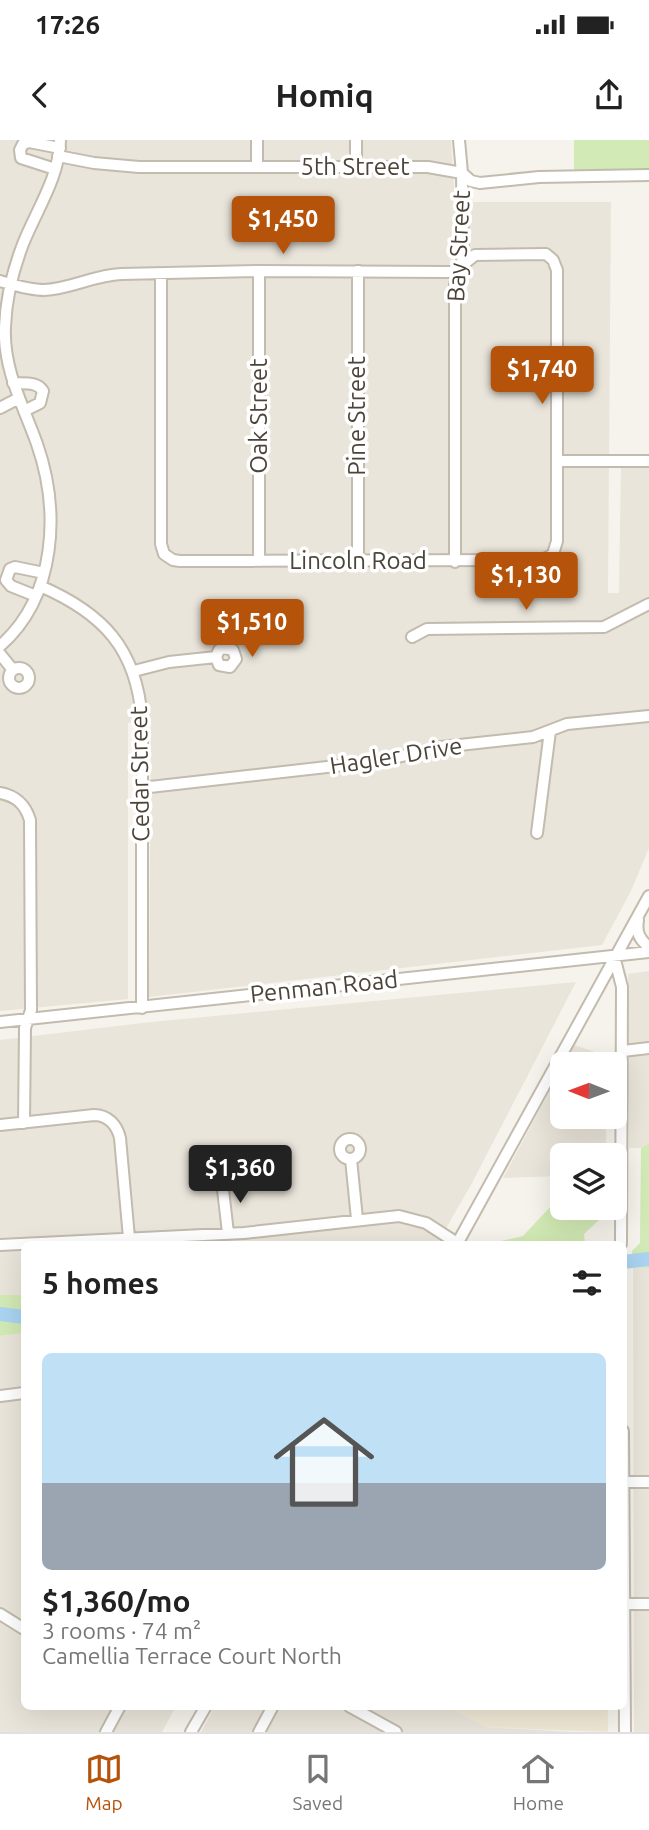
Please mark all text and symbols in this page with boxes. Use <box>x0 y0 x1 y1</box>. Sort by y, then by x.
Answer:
text: 17:26 <box>35 10 100 39</box>
icon: back <box>21 76 59 114</box>
icon: share <box>590 76 628 114</box>
text: Homiq <box>275 77 374 113</box>
street label: 5th Street <box>300 153 410 180</box>
street label: Bay Street <box>442 189 475 302</box>
pin: $1,450 <box>226 197 340 256</box>
text: $1,450 <box>248 206 318 231</box>
pin: $1,740 <box>485 346 599 406</box>
street label: Pine Street <box>343 356 370 476</box>
text: $1,740 <box>507 356 577 381</box>
street label: Oak Street <box>245 358 272 474</box>
street label: Lincoln Road <box>289 547 427 574</box>
pin: $1,130 <box>469 552 583 612</box>
text: $1,130 <box>491 562 561 587</box>
pin: $1,510 <box>195 600 309 659</box>
text: $1,510 <box>217 609 287 634</box>
street label: Cedar Street <box>125 705 154 842</box>
street label: Hagler Drive <box>328 732 464 779</box>
street label: Penman Road <box>249 965 399 1008</box>
north arrow <box>550 1052 626 1129</box>
map controls <box>550 1052 627 1220</box>
button: layers <box>550 1143 627 1220</box>
pin: $1,360 <box>183 1146 297 1205</box>
text: $1,360 <box>205 1155 275 1180</box>
icon: filters <box>568 1264 606 1302</box>
text: 5 homes <box>42 1266 159 1300</box>
icon: home <box>261 1399 387 1525</box>
text: $1,360/mo <box>42 1584 191 1618</box>
text: 3 rooms · 74 m² <box>42 1618 201 1643</box>
text: Camellia Terrace Court North <box>42 1643 342 1668</box>
tab: Map <box>85 1750 123 1814</box>
tab: Saved <box>293 1750 343 1814</box>
tab: Home <box>513 1750 564 1814</box>

